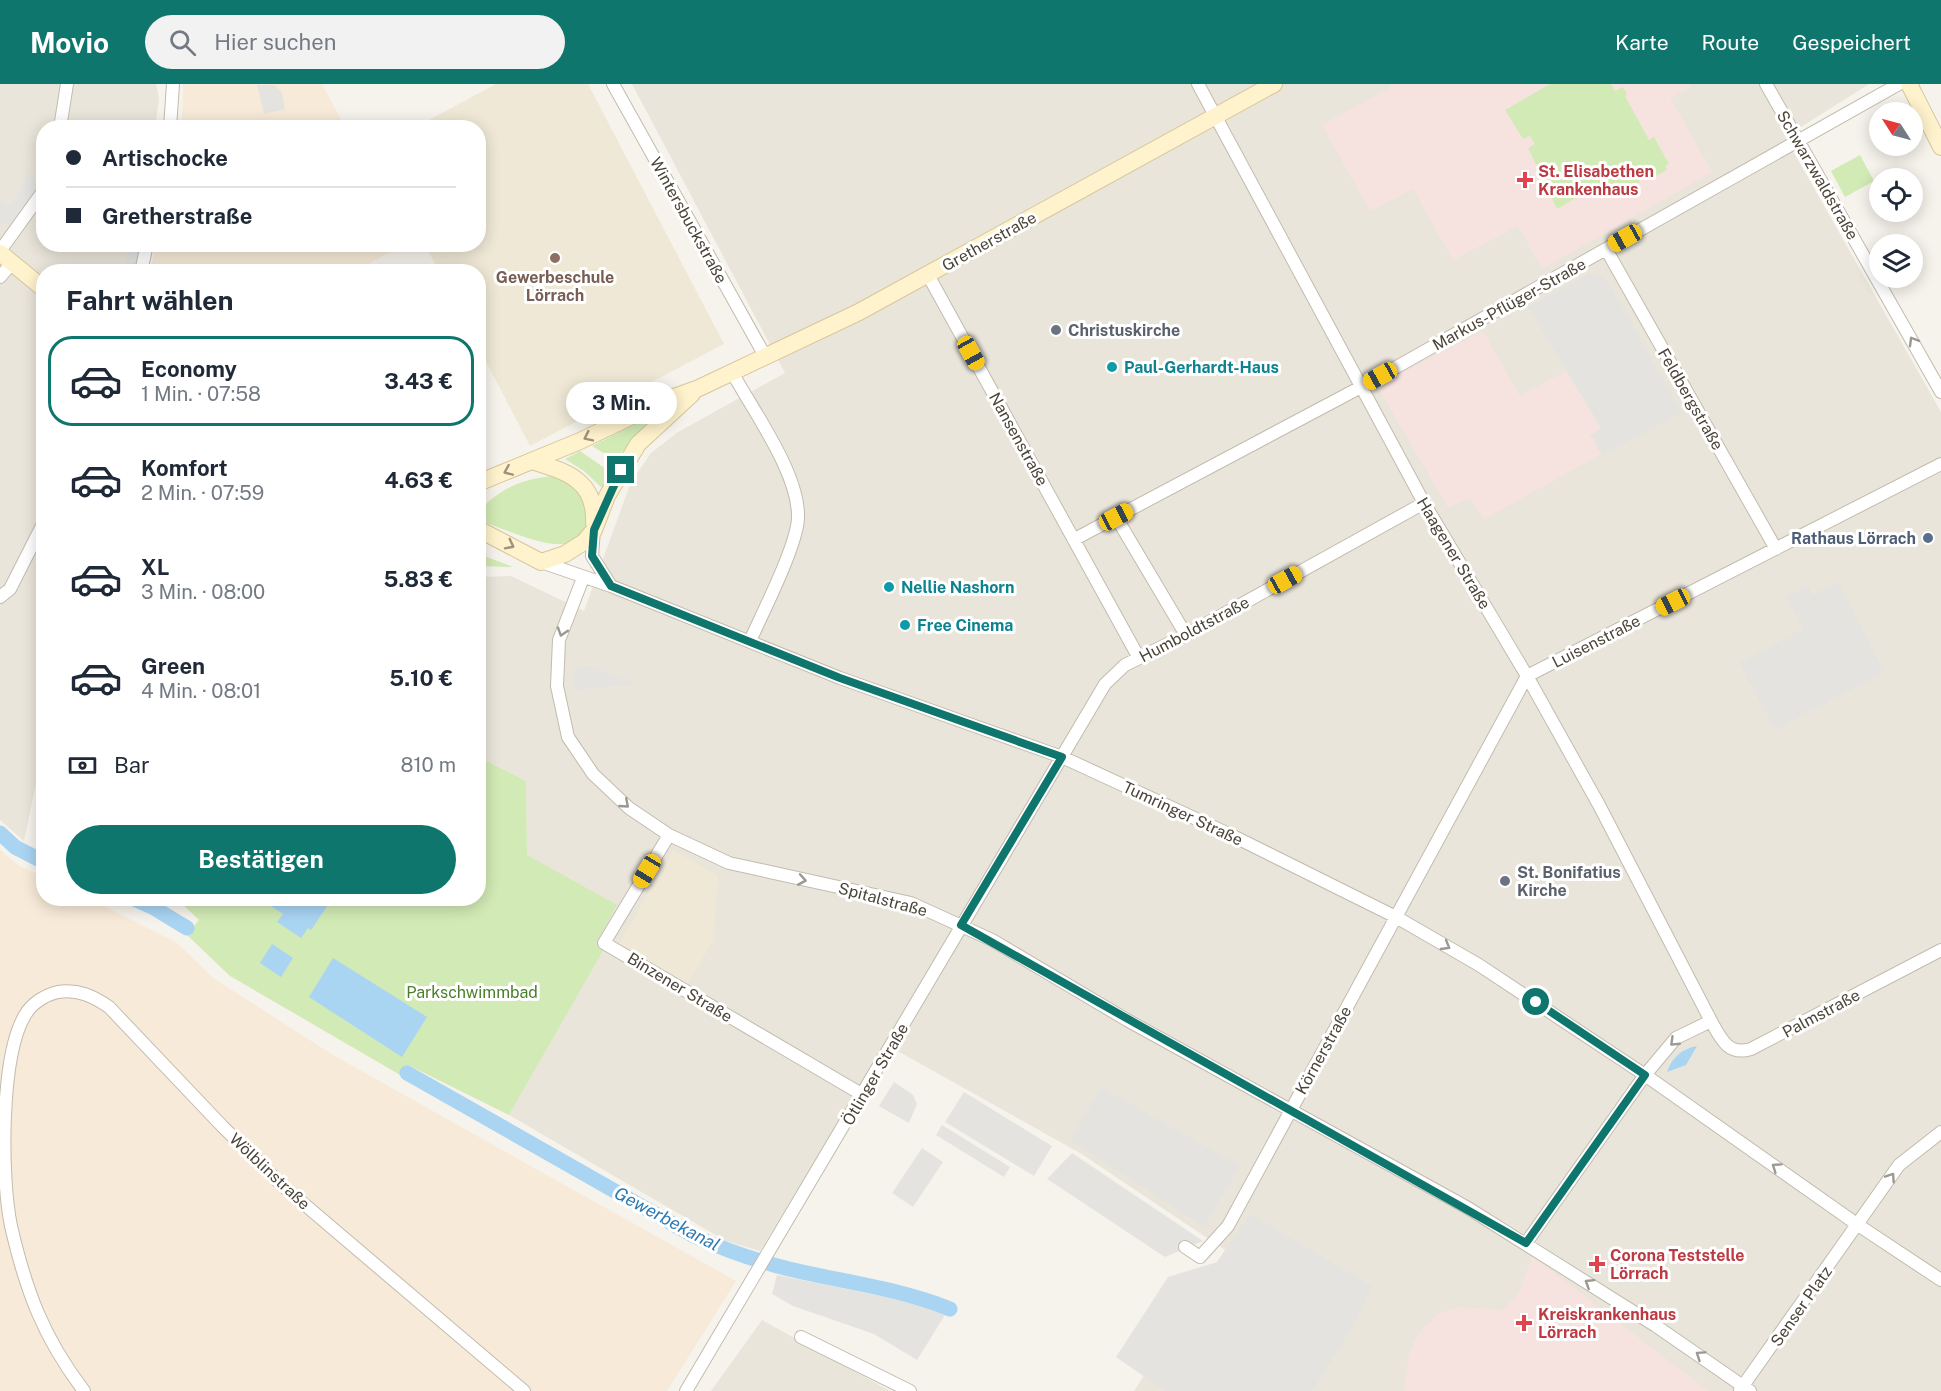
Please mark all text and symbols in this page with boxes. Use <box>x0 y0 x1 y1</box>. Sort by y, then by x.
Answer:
search box <box>145 15 565 69</box>
text: Movio <box>30 26 109 59</box>
icon: search <box>166 26 199 59</box>
text: Hier suchen <box>214 29 336 55</box>
text: Karte <box>1615 30 1669 55</box>
text: Route <box>1702 30 1759 55</box>
text: Gespeichert <box>1792 30 1911 55</box>
north arrow <box>1869 102 1923 156</box>
map controls <box>1869 102 1923 288</box>
street label: Schwarzwaldstraße <box>1773 107 1862 243</box>
text: Artischocke <box>102 145 228 171</box>
street label: Wintersbuckstraße <box>646 154 731 287</box>
place label: St. Elisabethen Krankenhaus <box>1538 162 1654 199</box>
button: locate <box>1869 168 1923 222</box>
marker: St. Elisabethen Krankenhaus <box>1516 171 1534 189</box>
text: Gretherstraße <box>102 203 252 229</box>
street label: Gretherstraße <box>939 208 1040 275</box>
car <box>1605 221 1645 255</box>
button: layers <box>1869 234 1923 288</box>
marker: Gewerbeschule Lörrach <box>548 251 562 265</box>
street label: Markus-Pflüger-Straße <box>1429 254 1589 355</box>
place label: Gewerbeschule Lörrach <box>496 268 614 305</box>
text: Fahrt wählen <box>66 284 234 316</box>
place label: Christuskirche <box>1068 321 1180 340</box>
marker: Christuskirche <box>1049 323 1063 337</box>
car <box>954 333 988 373</box>
one-way arrow <box>1909 336 1920 347</box>
street label: Feldbergstraße <box>1654 345 1727 453</box>
icon: car <box>69 354 123 408</box>
text: Economy <box>141 356 237 382</box>
place label: Paul-Gerhardt-Haus <box>1124 358 1279 377</box>
car <box>1360 359 1400 393</box>
marker: Paul-Gerhardt-Haus <box>1105 360 1119 374</box>
text: 3.43 € <box>384 368 453 394</box>
text: 1 Min. · 07:58 <box>141 382 261 406</box>
callout: 3 Min. <box>566 383 676 425</box>
street label: Nansenstraße <box>985 389 1052 489</box>
text: 3 Min. <box>592 391 651 415</box>
one-way arrow <box>584 429 595 441</box>
icon: car <box>69 453 123 507</box>
text: Komfort <box>141 455 228 481</box>
route end <box>607 456 634 483</box>
one-way arrow <box>503 464 514 476</box>
text: 4.63 € <box>384 467 453 493</box>
text: 2 Min. · 07:59 <box>141 481 264 505</box>
street label: Haagener Straße <box>1413 494 1494 613</box>
car <box>1096 501 1136 533</box>
place label: Rathaus Lörrach <box>1791 529 1916 548</box>
marker: Rathaus Lörrach <box>1921 531 1935 545</box>
one-way arrow <box>504 538 514 549</box>
icon: car <box>69 552 123 606</box>
text: XL <box>141 554 169 580</box>
car <box>1265 563 1305 597</box>
text: 5.83 € <box>384 566 453 592</box>
place label: Nellie Nashorn <box>901 578 1014 597</box>
text: 3 Min. · 08:00 <box>141 580 265 604</box>
marker: Nellie Nashorn <box>882 580 896 594</box>
car <box>1653 586 1693 618</box>
street label: Humboldtstraße <box>1136 592 1252 666</box>
street label: Luisenstraße <box>1549 611 1643 672</box>
place label: Free Cinema <box>917 616 1013 635</box>
marker: Free Cinema <box>898 618 912 632</box>
one-way arrow <box>557 626 569 637</box>
icon: car <box>69 651 123 705</box>
text: Green <box>141 653 205 679</box>
text: 5.10 € <box>389 665 453 691</box>
text: 4 Min. · 08:01 <box>141 679 261 703</box>
icon: cash <box>66 749 99 782</box>
text: Bar <box>114 752 150 778</box>
text: 810 m <box>401 753 456 777</box>
street label: Tumringer Straße <box>1120 777 1246 850</box>
one-way arrow <box>618 797 629 808</box>
button: Bestätigen <box>66 825 456 894</box>
car <box>630 851 664 891</box>
place label: St. Bonifatius Kirche <box>1517 863 1621 900</box>
one-way arrow <box>796 873 806 886</box>
marker: St. Bonifatius Kirche <box>1498 874 1512 888</box>
street label: Spitalstraße <box>836 878 929 920</box>
one-way arrow <box>1440 939 1451 950</box>
street label: Binzener Straße <box>624 949 736 1026</box>
park label: Parkschwimmbad <box>406 983 538 1002</box>
street label: Palmstraße <box>1779 985 1863 1042</box>
route start <box>1522 988 1549 1015</box>
street label: Körnerstraße <box>1291 1003 1355 1098</box>
street label: Ötlinger Straße <box>838 1019 912 1129</box>
one-way arrow <box>1670 1035 1680 1046</box>
street label: Wölblinstraße <box>225 1129 314 1214</box>
one-way arrow <box>1771 1163 1782 1174</box>
one-way arrow <box>1884 1172 1895 1183</box>
water label: Gewerbekanal <box>611 1182 724 1255</box>
place label: Corona Teststelle Lörrach <box>1610 1246 1744 1283</box>
marker: Corona Teststelle Lörrach <box>1588 1255 1606 1273</box>
street label: Senser Platz <box>1767 1262 1836 1350</box>
one-way arrow <box>1585 1279 1595 1291</box>
place label: Kreiskrankenhaus Lörrach <box>1538 1305 1676 1342</box>
marker: Kreiskrankenhaus Lörrach <box>1515 1314 1533 1332</box>
one-way arrow <box>1696 1351 1707 1362</box>

